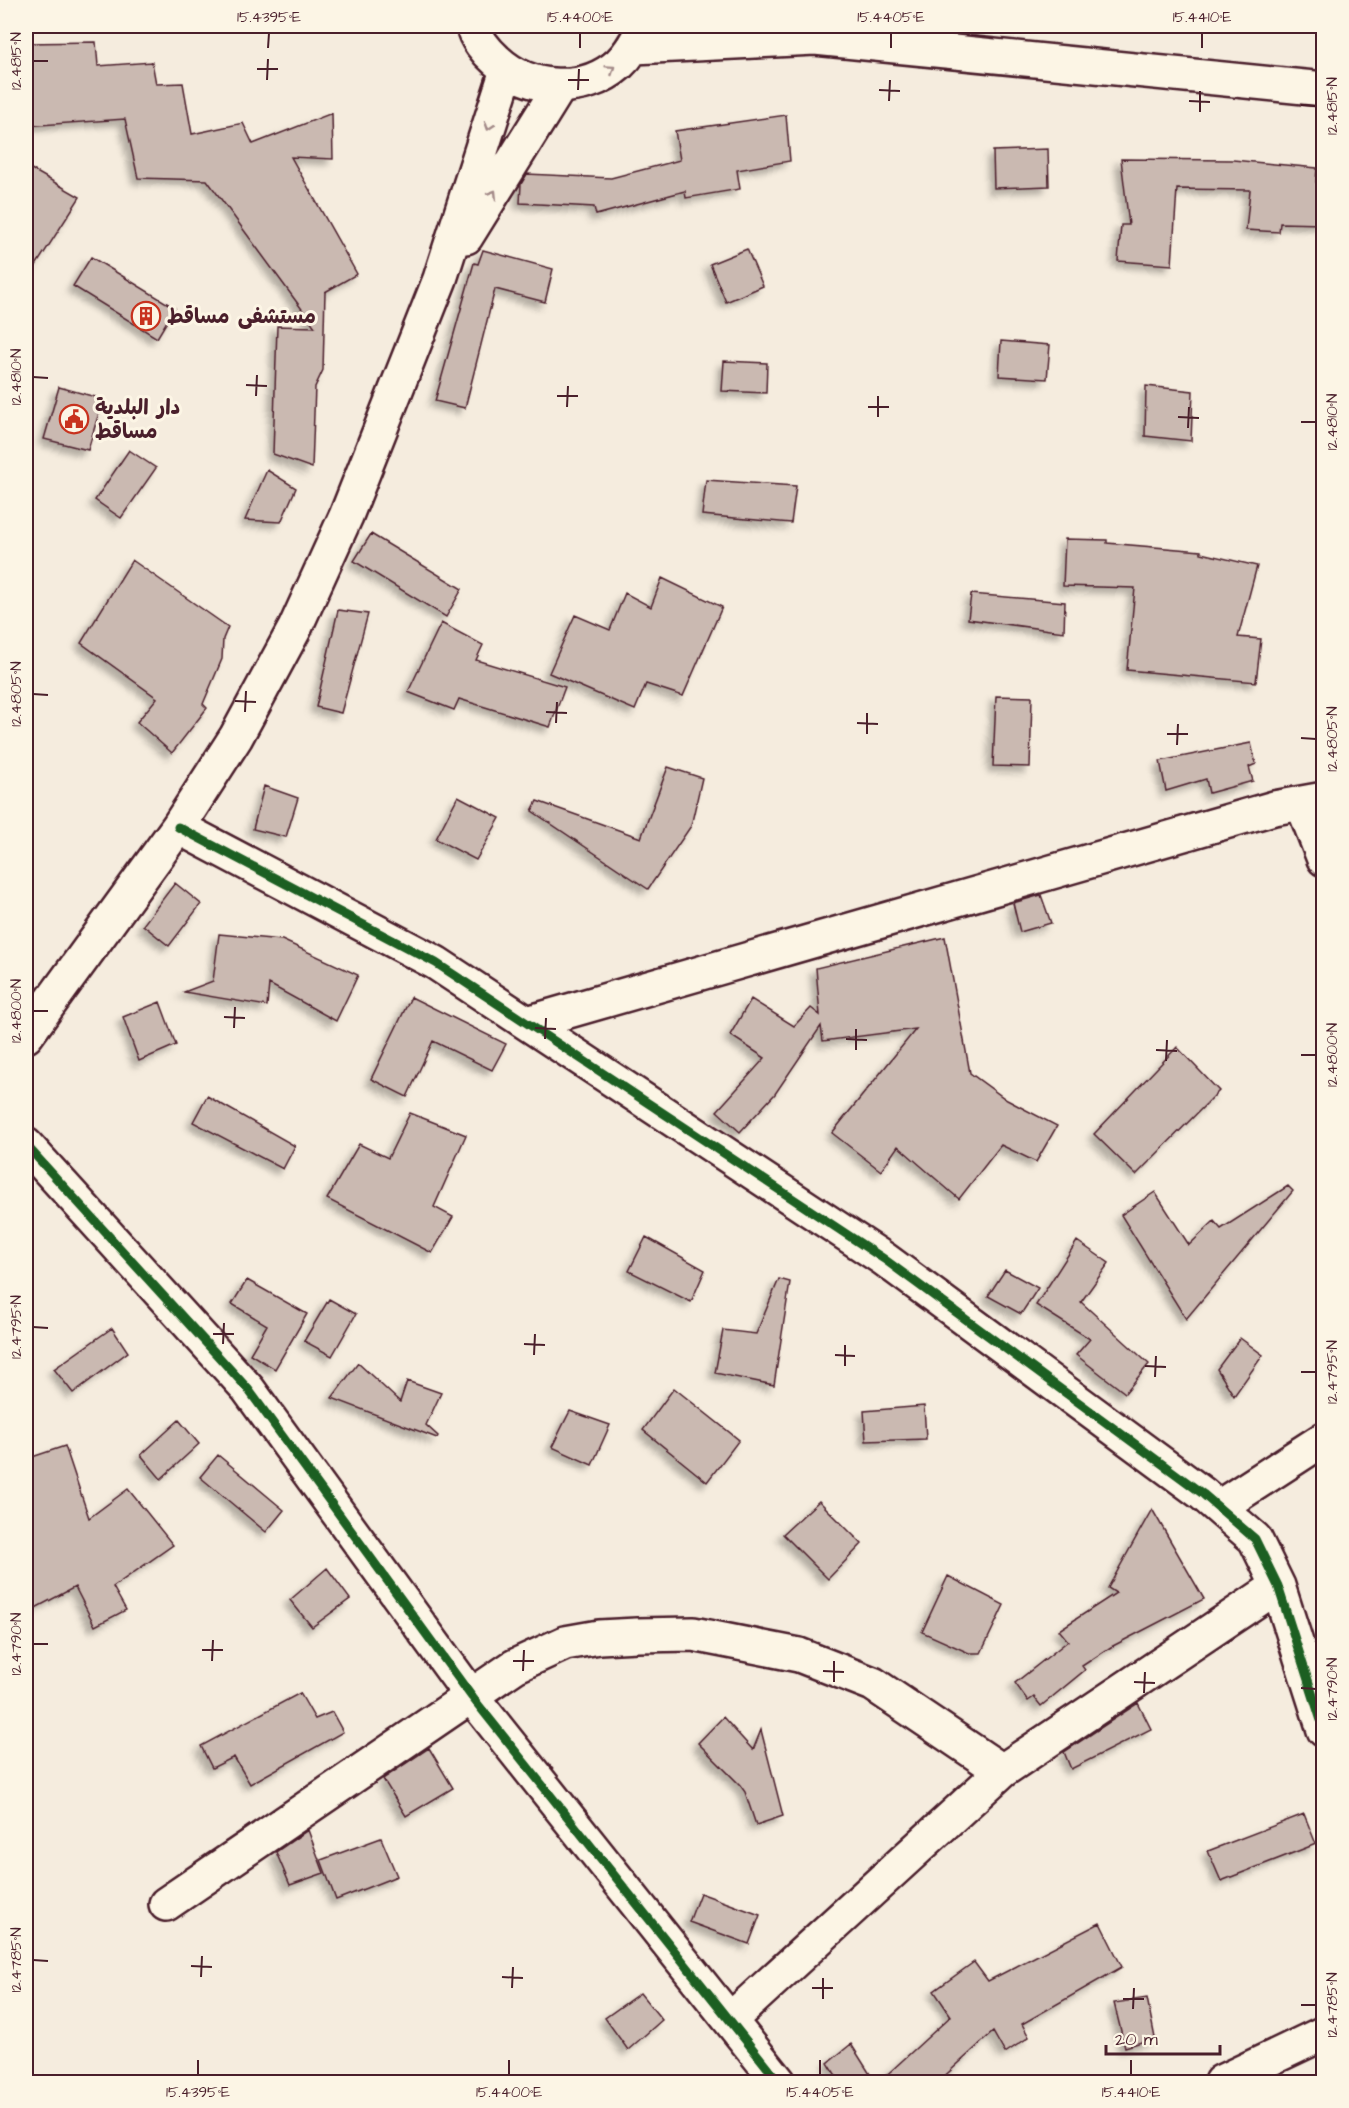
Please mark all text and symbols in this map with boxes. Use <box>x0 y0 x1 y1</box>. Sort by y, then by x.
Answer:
text: 15.4395°E <box>237 7 301 28</box>
text: 15.4400°E <box>547 7 613 28</box>
text: 15.4405°E <box>857 7 925 28</box>
text: 15.4410°E <box>1173 7 1231 28</box>
text: 12.4815°N <box>6 32 27 90</box>
one-way arrow <box>604 65 615 76</box>
text: 12.4815°N <box>1322 77 1343 135</box>
one-way arrow <box>483 120 496 131</box>
one-way arrow <box>485 190 497 200</box>
building icon: مستشفى مساقط <box>130 300 162 332</box>
place label: مستشفى مساقط <box>167 302 316 331</box>
text: 12.4810°N <box>6 349 27 405</box>
place label: دار البلدية مساقط <box>95 393 180 446</box>
text: 12.4810°N <box>1322 394 1343 450</box>
public building icon: دار البلدية مساقط <box>58 403 90 435</box>
text: 12.4805°N <box>6 661 27 727</box>
text: 12.4805°N <box>1322 706 1343 772</box>
text: 12.4800°N <box>6 979 27 1043</box>
text: 12.4800°N <box>1322 1023 1343 1087</box>
text: 12.4795°N <box>6 1295 27 1359</box>
text: 12.4795°N <box>1322 1340 1343 1404</box>
text: 12.4790°N <box>6 1613 27 1675</box>
text: 12.4790°N <box>1322 1658 1343 1720</box>
text: 12.4785°N <box>6 1927 27 1993</box>
text: 12.4785°N <box>1322 1972 1343 2038</box>
scale bar <box>1106 2018 1220 2056</box>
text: 20 m <box>1115 2027 1158 2052</box>
text: 15.4395°E <box>166 2082 230 2103</box>
text: 15.4400°E <box>476 2082 542 2103</box>
text: 15.4405°E <box>786 2082 854 2103</box>
text: 15.4410°E <box>1102 2082 1160 2103</box>

